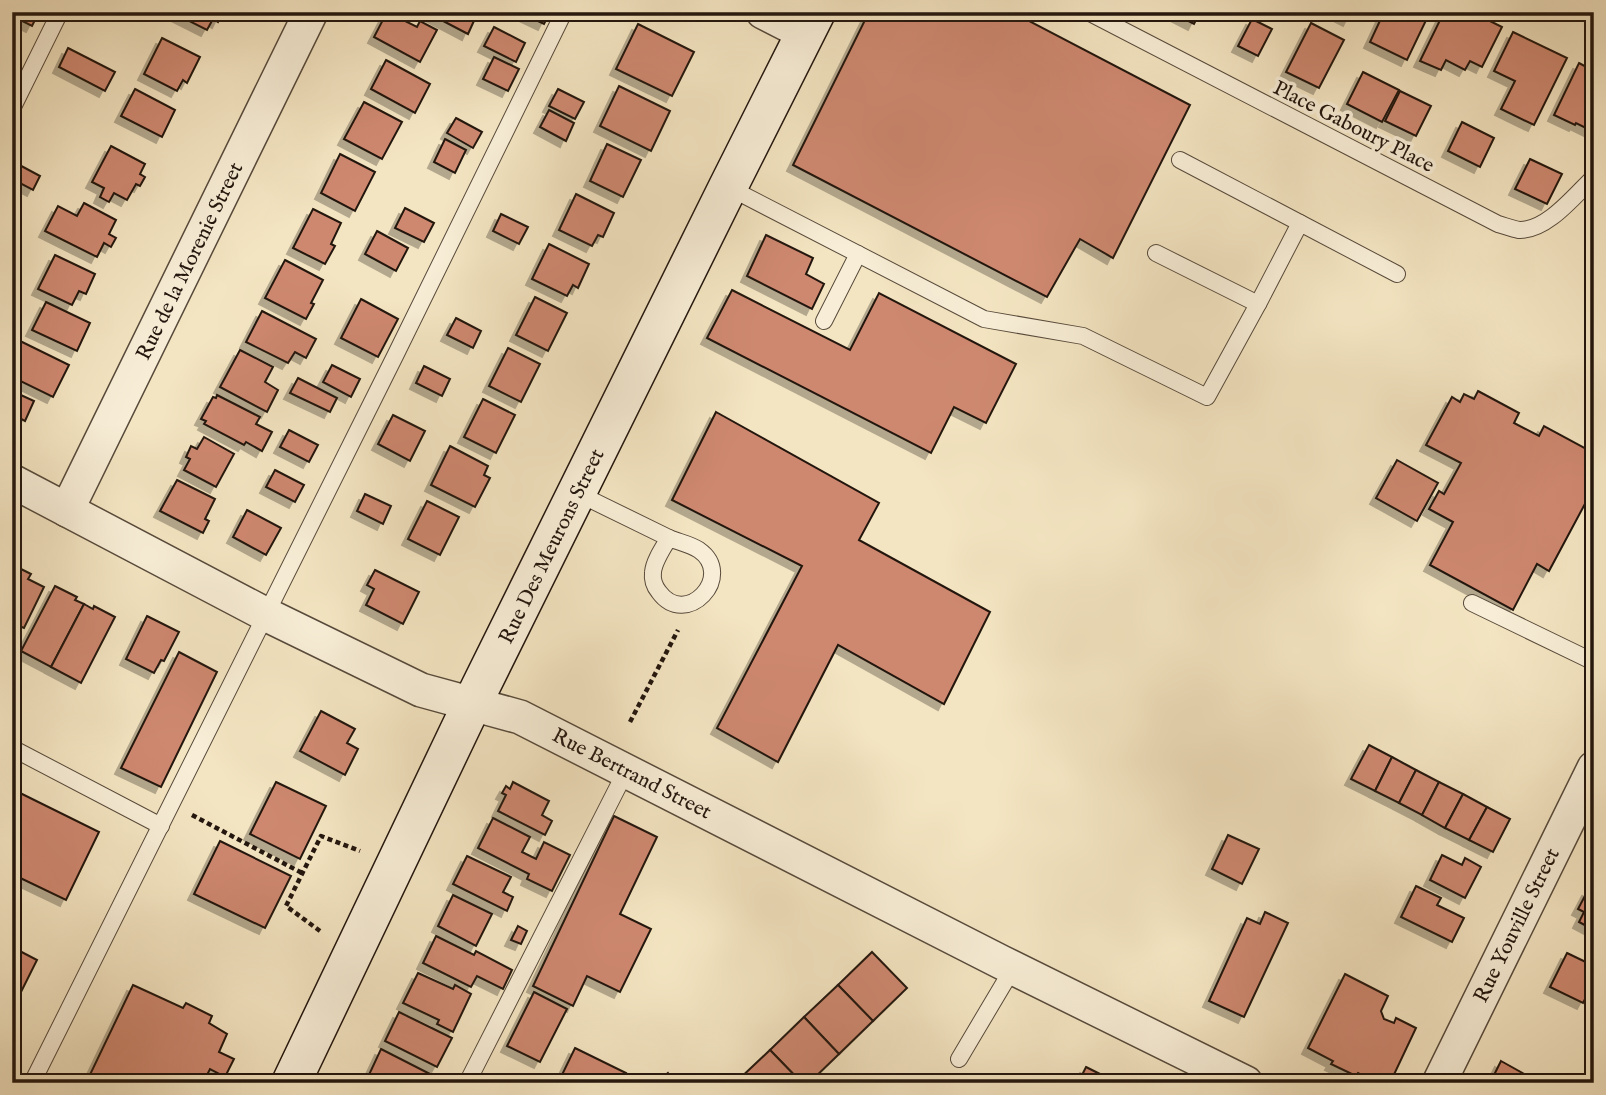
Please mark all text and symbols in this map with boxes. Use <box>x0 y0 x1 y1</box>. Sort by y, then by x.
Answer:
street label: Place Gaboury Place <box>1268 75 1439 180</box>
street label: Rue de la Morenie Street <box>131 158 250 365</box>
street label: Rue Des Meurons Street <box>493 445 611 649</box>
street label: Rue Bertrand Street <box>547 722 716 826</box>
street label: Rue Youville Street <box>1468 844 1566 1007</box>

